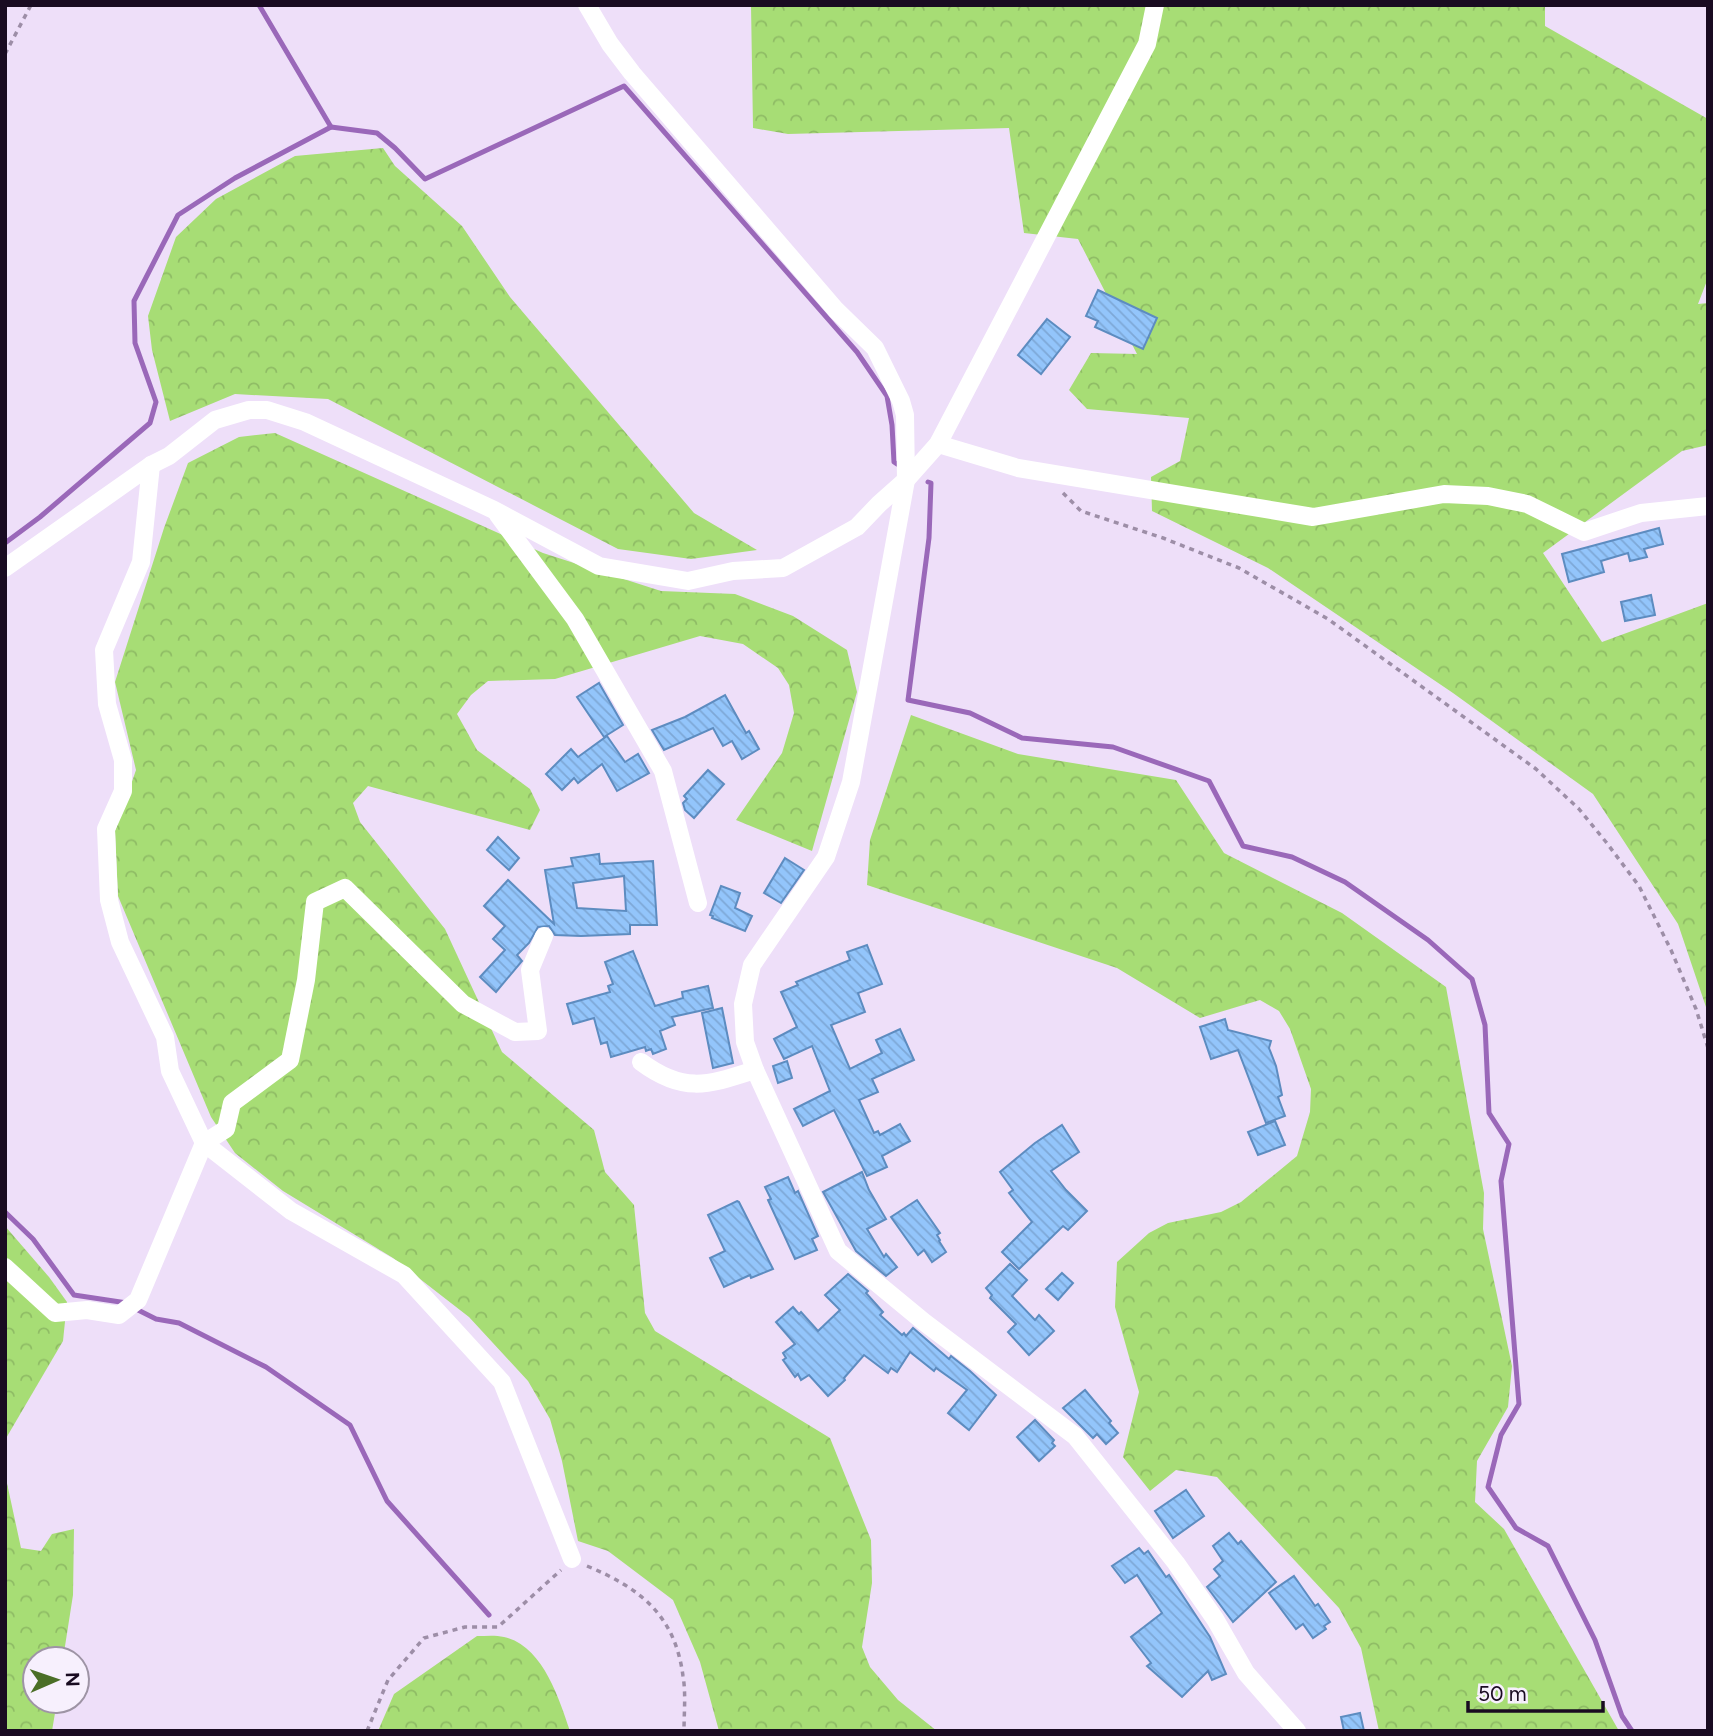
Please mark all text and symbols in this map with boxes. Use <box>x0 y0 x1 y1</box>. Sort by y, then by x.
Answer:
north arrow <box>21 1645 91 1715</box>
scale bar <box>1468 1670 1603 1714</box>
text: N <box>61 1672 84 1687</box>
text: 50 m <box>1478 1681 1527 1706</box>

